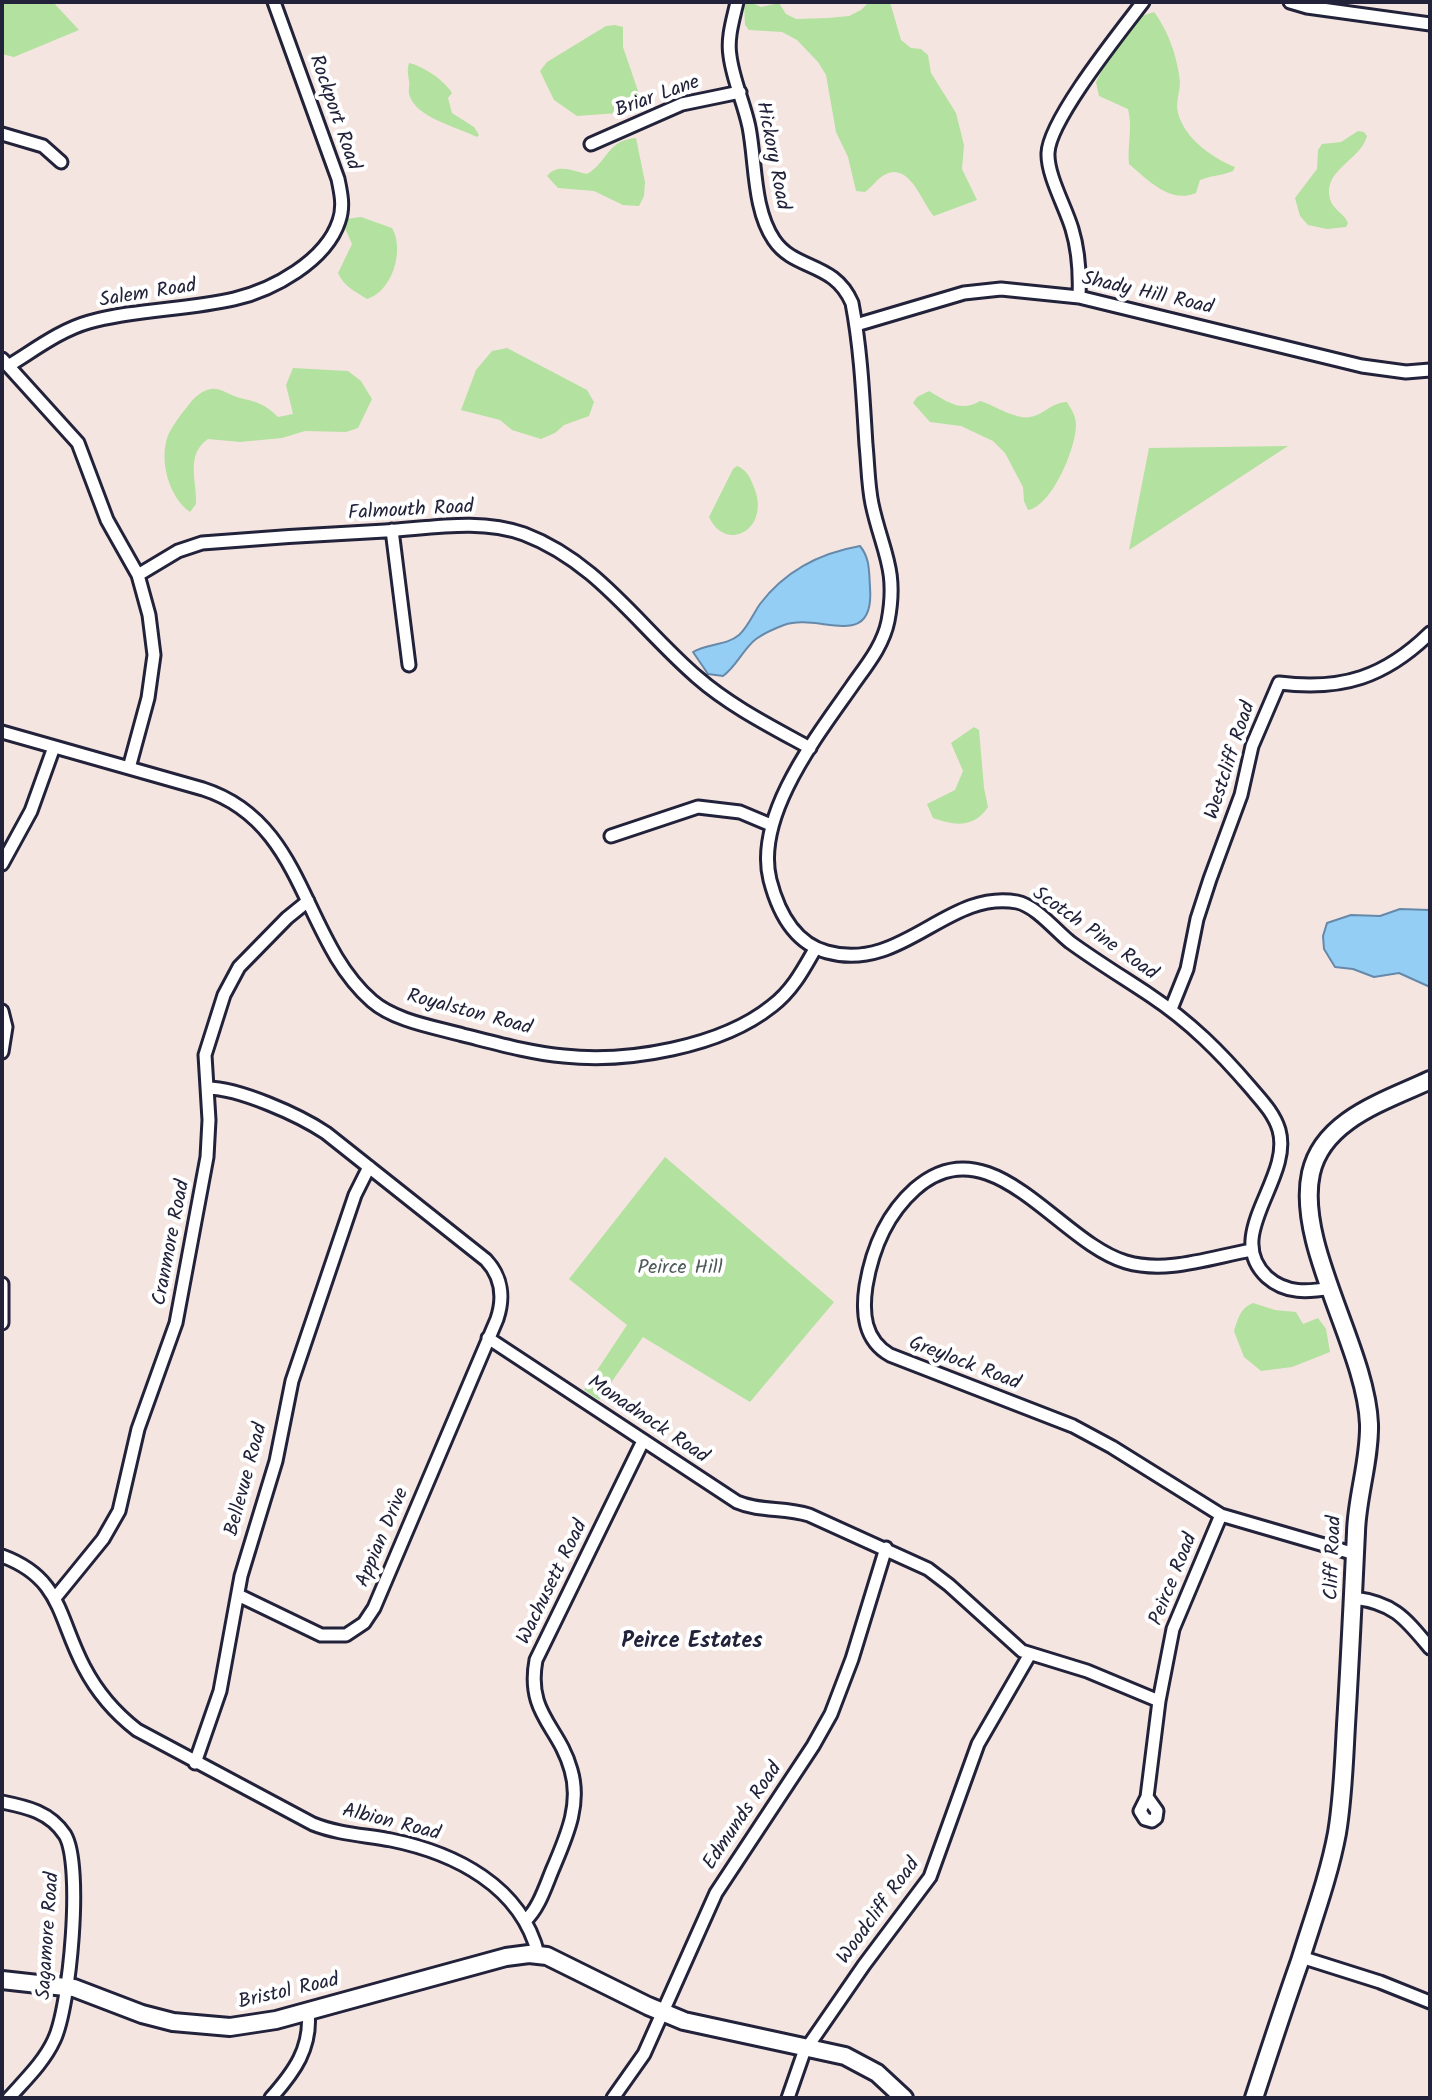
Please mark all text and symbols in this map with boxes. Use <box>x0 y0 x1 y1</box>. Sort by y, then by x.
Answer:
street label: Rockport Road <box>302 52 364 174</box>
street label: Briar Lane <box>613 72 703 124</box>
street label: Hickory Road <box>749 100 793 212</box>
street label: Shady Hill Road <box>1079 268 1215 322</box>
street label: Salem Road <box>98 275 198 315</box>
street label: Falmouth Road <box>347 497 475 527</box>
street label: Westcliff Road <box>1202 699 1262 823</box>
street label: Scotch Pine Road <box>1027 883 1161 987</box>
street label: Royalston Road <box>404 986 534 1042</box>
street label: Cranmore Road <box>149 1178 197 1308</box>
park label: Peirce Hill <box>637 1258 723 1282</box>
street label: Greylock Road <box>905 1333 1023 1397</box>
street label: Monadnock Road <box>582 1372 712 1470</box>
street label: Bellevue Road <box>221 1421 275 1539</box>
street label: Appian Drive <box>352 1485 416 1591</box>
street label: Cliff Road <box>1322 1515 1348 1601</box>
street label: Wachusett Road <box>514 1517 594 1649</box>
street label: Peirce Road <box>1146 1530 1204 1630</box>
district label: Peirce Estates <box>622 1630 762 1656</box>
street label: Edmunds Road <box>699 1759 789 1875</box>
street label: Albion Road <box>340 1800 442 1848</box>
street label: Woodcliff Road <box>833 1854 927 1970</box>
street label: Sagamore Road <box>34 1872 66 2000</box>
street label: Bristol Road <box>236 1970 342 2016</box>

